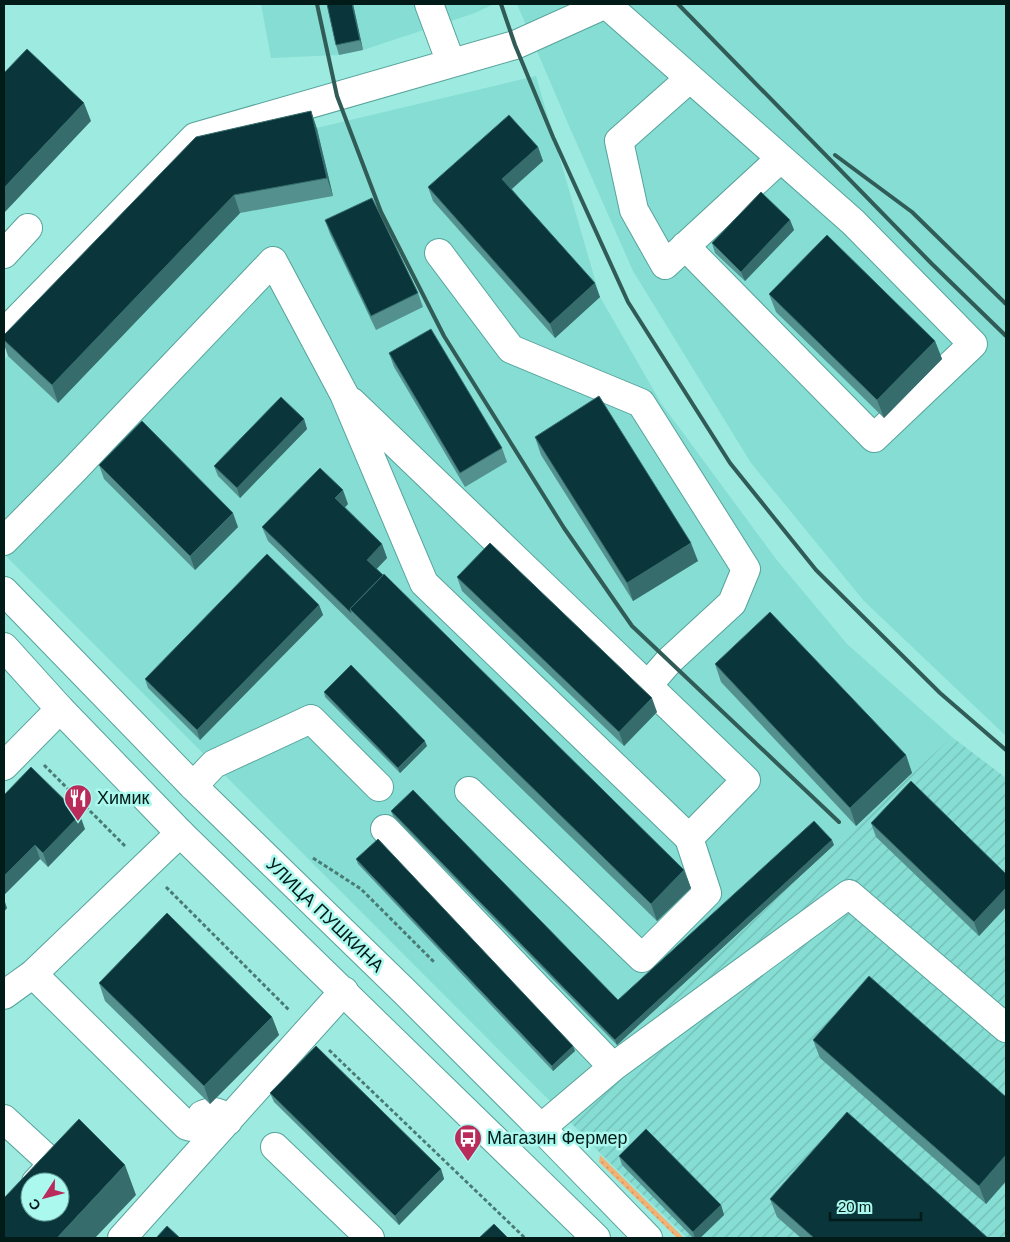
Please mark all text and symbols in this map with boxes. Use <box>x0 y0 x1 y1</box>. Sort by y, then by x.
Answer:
restaurant icon: Химик <box>63 783 93 822</box>
place label: Химик <box>97 788 149 808</box>
street label: УЛИЦА ПУШКИНА <box>262 854 388 976</box>
bus stop icon: Магазин Фермер <box>453 1123 483 1162</box>
place label: Магазин Фермер <box>487 1128 628 1148</box>
north arrow <box>20 1172 70 1222</box>
scale bar <box>830 1190 921 1222</box>
text: С <box>25 1196 44 1213</box>
text: 20 m <box>838 1198 871 1215</box>

